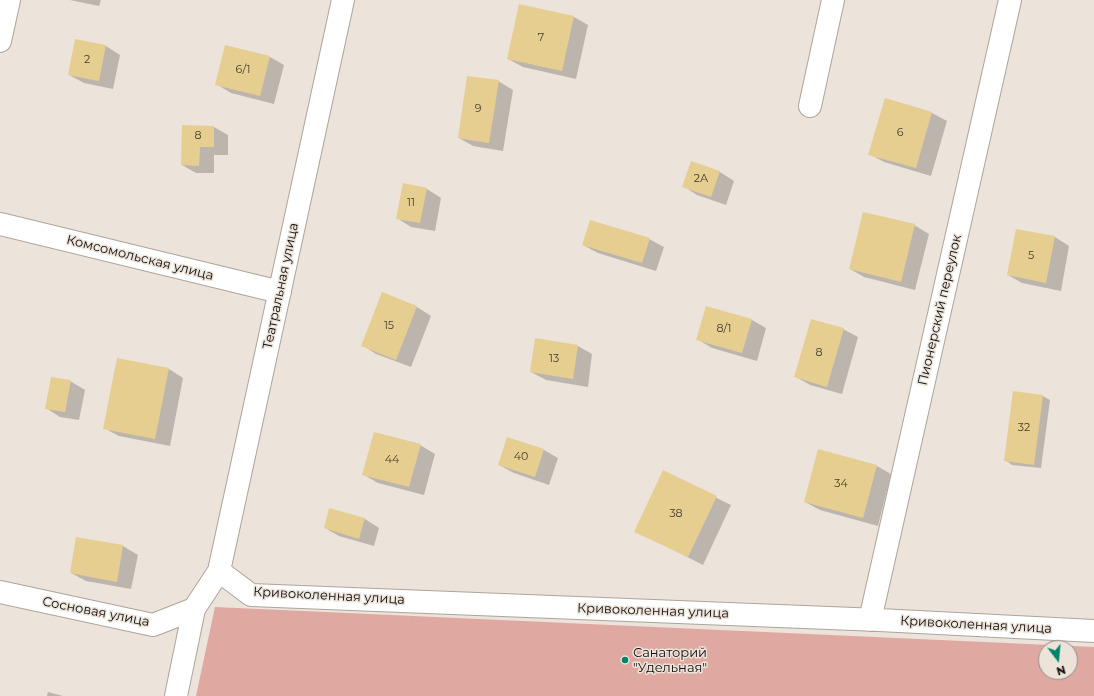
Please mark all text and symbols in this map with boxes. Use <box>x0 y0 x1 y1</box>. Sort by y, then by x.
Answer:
house number: 7 <box>538 31 544 45</box>
house number: 2 <box>84 53 90 67</box>
house number: 6/1 <box>236 63 250 77</box>
house number: 9 <box>475 102 481 116</box>
house number: 6 <box>897 126 903 140</box>
house number: 8 <box>194 129 202 143</box>
house number: 2А <box>694 172 708 186</box>
house number: 11 <box>407 196 415 210</box>
street label: Театральная улица <box>260 221 302 351</box>
street label: Комсомольская улица <box>65 232 215 284</box>
street label: Пионерский переулок <box>915 233 965 387</box>
house number: 5 <box>1028 249 1034 263</box>
house number: 15 <box>384 319 394 333</box>
house number: 8/1 <box>716 322 732 336</box>
house number: 8 <box>815 346 823 360</box>
house number: 13 <box>549 352 559 366</box>
house number: 32 <box>1018 421 1030 435</box>
house number: 40 <box>514 450 528 464</box>
house number: 44 <box>385 453 399 467</box>
house number: 34 <box>834 477 848 491</box>
house number: 38 <box>669 507 683 521</box>
street label: Кривоколенная улица <box>253 584 405 608</box>
street label: Сосновая улица <box>41 594 151 630</box>
street label: Кривоколенная улица <box>577 601 729 621</box>
street label: Кривоколенная улица <box>900 613 1052 637</box>
north arrow <box>1038 640 1078 680</box>
place label: Санаторий "Удельная" <box>633 645 707 676</box>
marker: Санаторий "Удельная" <box>620 655 630 665</box>
text: N <box>1055 663 1067 679</box>

